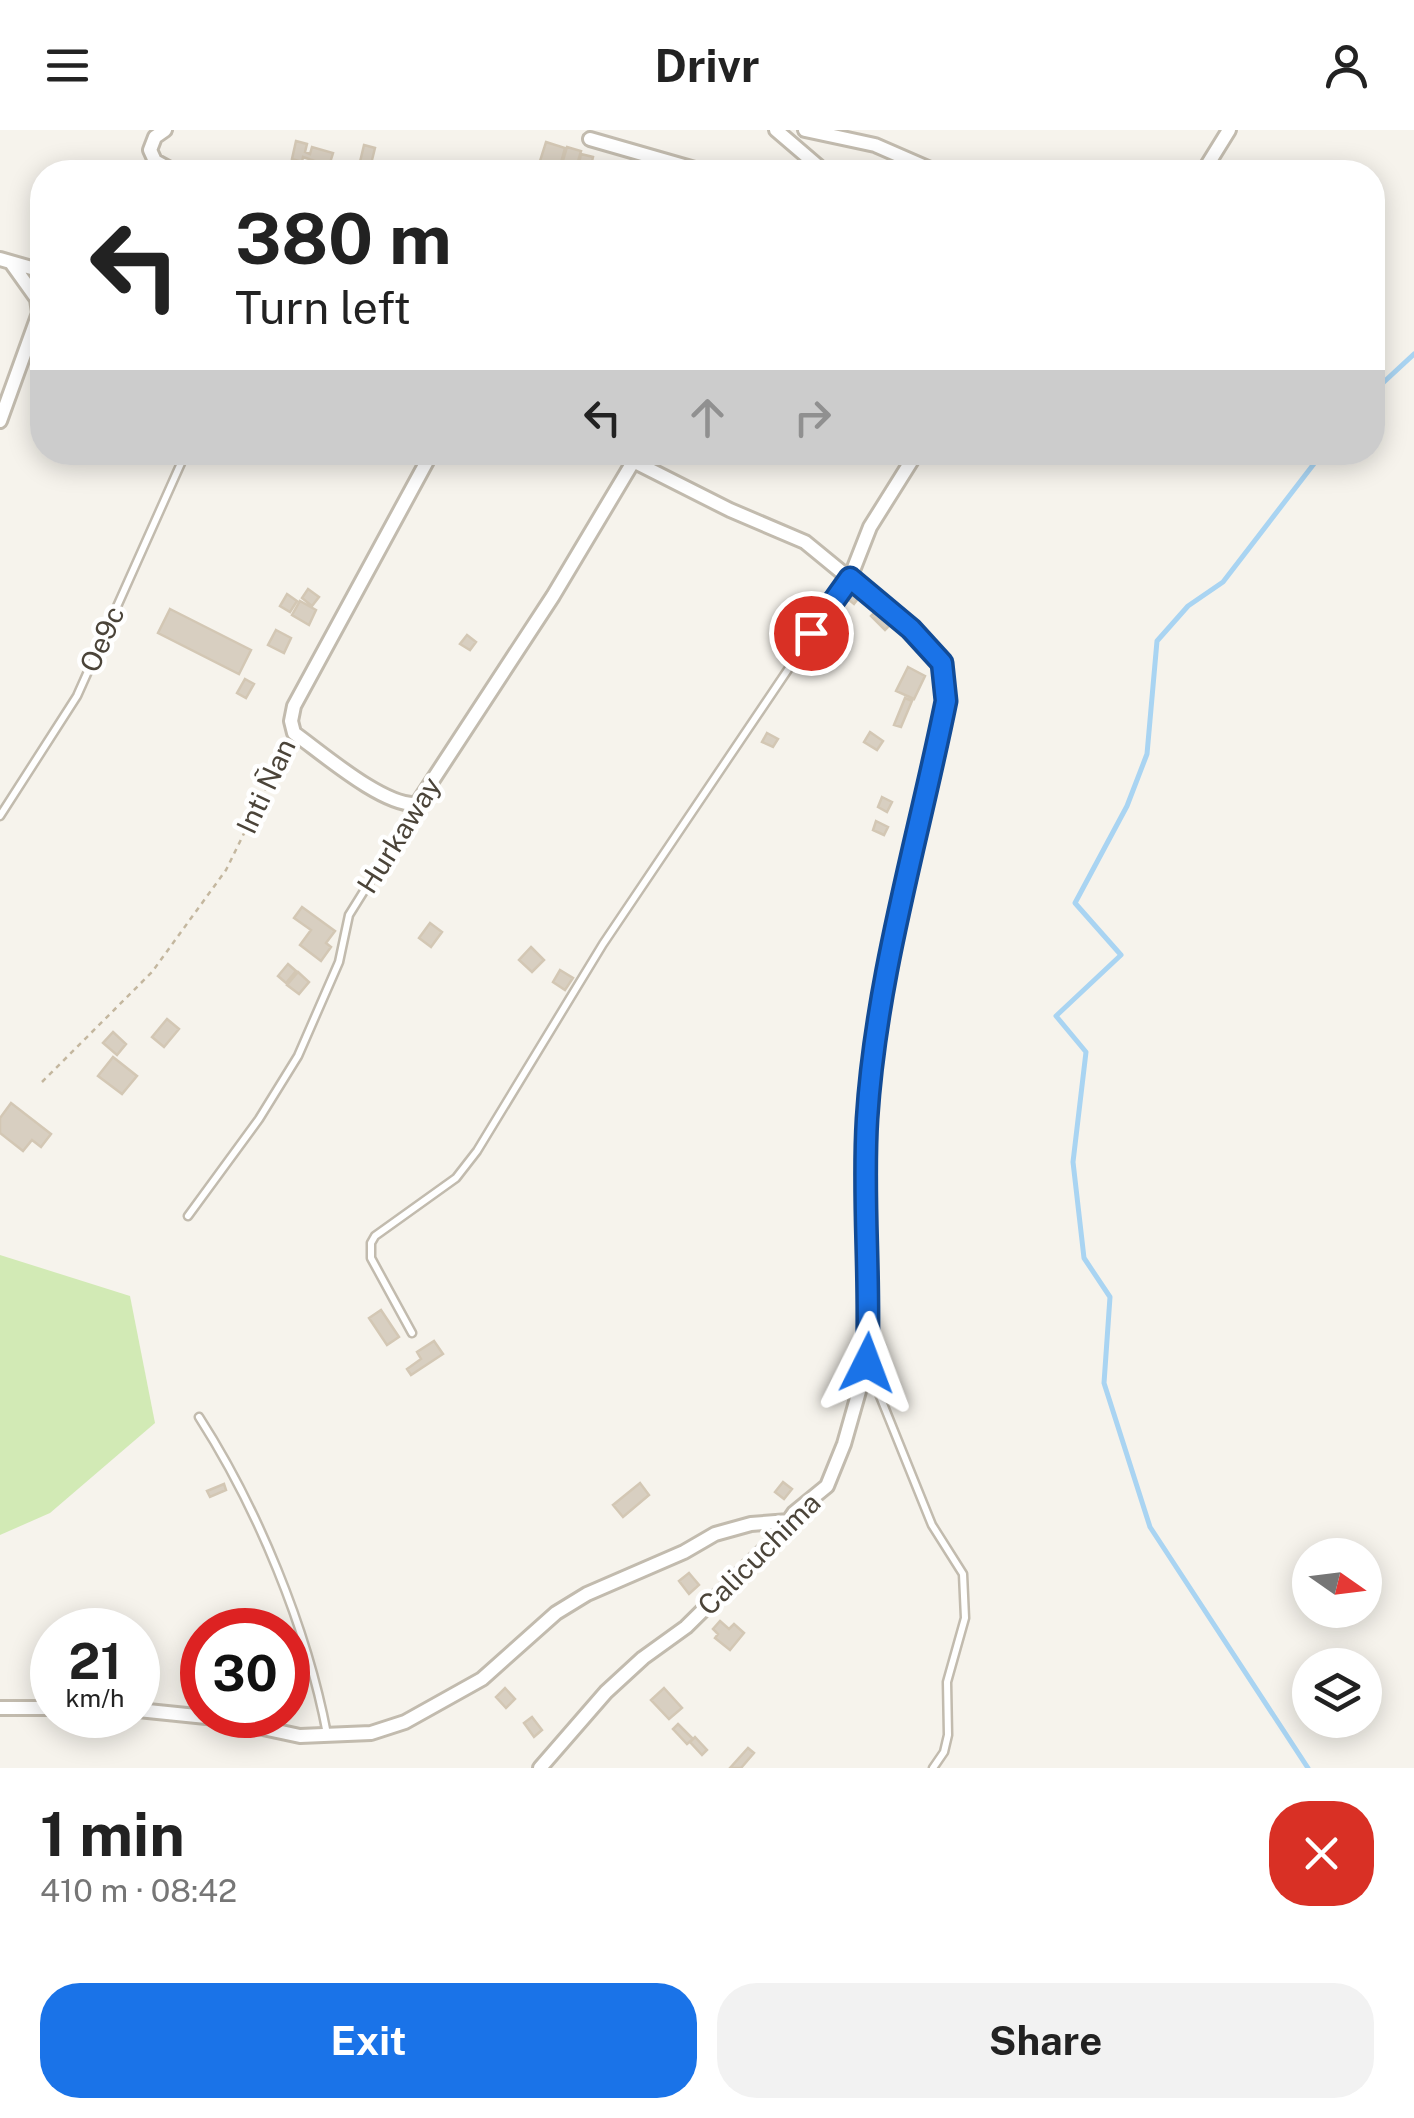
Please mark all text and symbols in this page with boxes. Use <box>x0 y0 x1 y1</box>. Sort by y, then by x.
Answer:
icon: menu <box>40 38 95 93</box>
icon: person <box>1319 38 1374 93</box>
text: Drivr <box>655 39 759 92</box>
text: 380 m <box>235 197 452 280</box>
icon: left <box>70 200 200 330</box>
text: Turn left <box>235 281 411 334</box>
icon: left <box>575 390 630 445</box>
icon: ahead <box>680 390 735 445</box>
icon: right <box>785 390 840 445</box>
pin <box>769 591 854 676</box>
street label: Oe9c <box>72 601 131 677</box>
icon: arrive <box>784 606 839 661</box>
street label: Inti Ñan <box>229 733 302 838</box>
street label: Hurkaway <box>350 771 447 899</box>
position arrow <box>815 1311 919 1415</box>
street label: Calicuchima <box>691 1486 827 1622</box>
north arrow <box>1292 1538 1382 1628</box>
map controls <box>1292 1538 1382 1738</box>
speed limit sign: 30 <box>180 1608 310 1738</box>
text: 21 <box>68 1631 122 1690</box>
button: layers <box>1292 1648 1382 1738</box>
text: km/h <box>66 1683 124 1713</box>
text: 1 min <box>40 1799 185 1870</box>
button: close <box>1269 1801 1374 1906</box>
text: 410 m · 08:42 <box>40 1872 237 1909</box>
button: Exit <box>40 1983 697 2098</box>
button: Share <box>717 1983 1374 2098</box>

